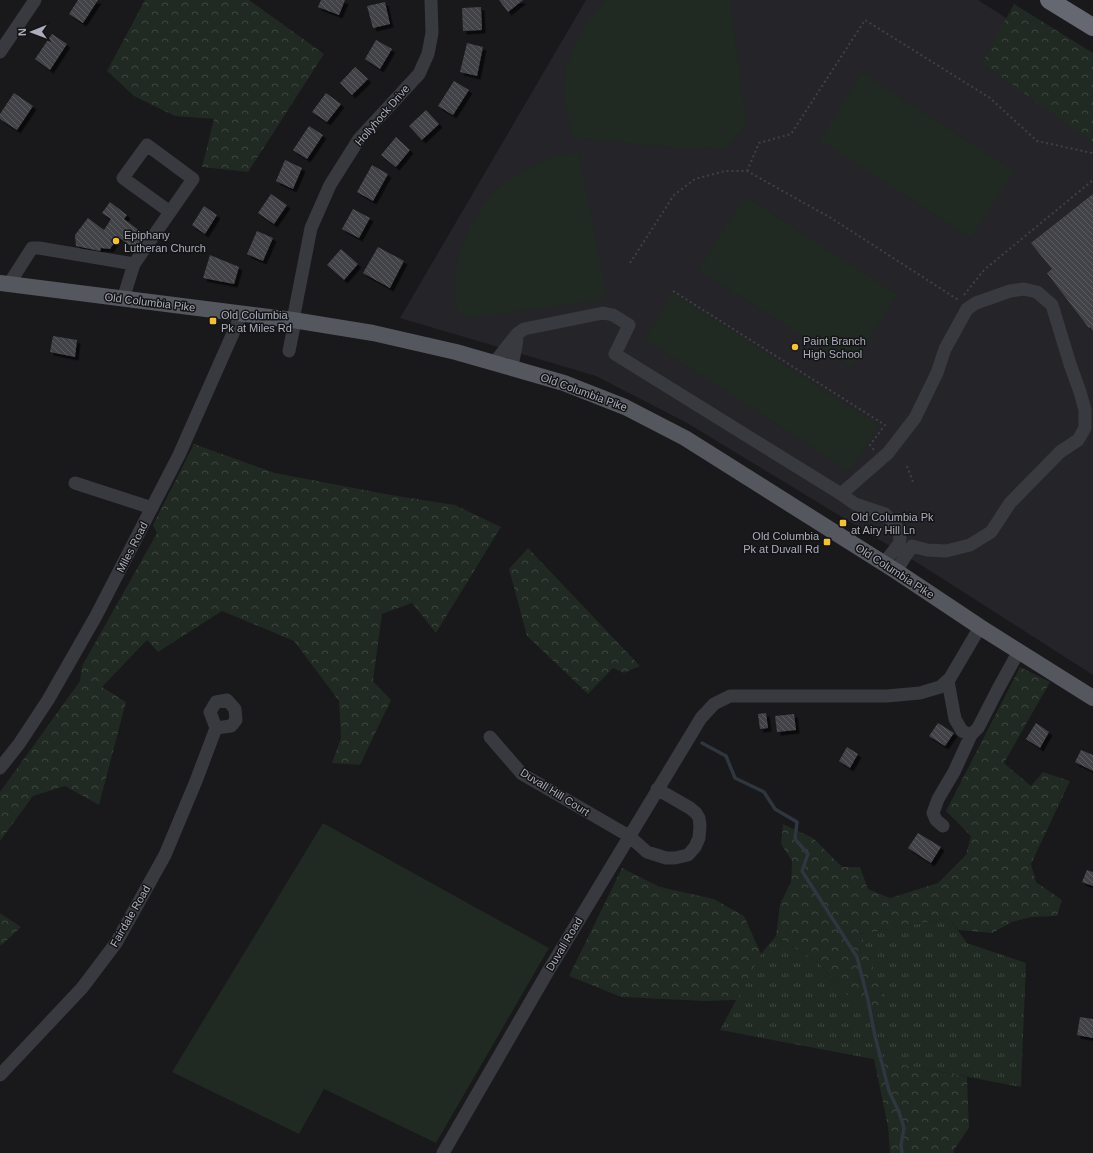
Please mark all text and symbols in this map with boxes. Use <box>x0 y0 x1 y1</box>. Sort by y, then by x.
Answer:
north arrow <box>12 12 52 52</box>
text: N <box>16 28 28 36</box>
street label: Hollyhock Drive <box>352 82 412 148</box>
place label: Epiphany Lutheran Church <box>124 229 206 254</box>
marker: Epiphany Lutheran Church <box>111 236 121 246</box>
street label: Old Columbia Pike <box>104 290 196 314</box>
place label: Old Columbia Pk at Miles Rd <box>221 309 292 334</box>
marker: Old Columbia Pk at Miles Rd <box>208 316 218 326</box>
place label: Paint Branch High School <box>803 335 866 360</box>
marker: Paint Branch High School <box>790 342 800 352</box>
street label: Old Columbia Pike <box>539 371 629 413</box>
place label: Old Columbia Pk at Airy Hill Ln <box>851 511 934 536</box>
marker: Old Columbia Pk at Airy Hill Ln <box>838 518 848 528</box>
street label: Miles Road <box>114 520 150 574</box>
place label: Old Columbia Pk at Duvall Rd <box>743 530 820 555</box>
marker: Old Columbia Pk at Duvall Rd <box>822 537 832 547</box>
street label: Old Columbia Pike <box>854 541 936 601</box>
street label: Duvall Hill Court <box>518 766 592 818</box>
street label: Fairdale Road <box>108 883 152 949</box>
street label: Duvall Road <box>543 915 585 973</box>

